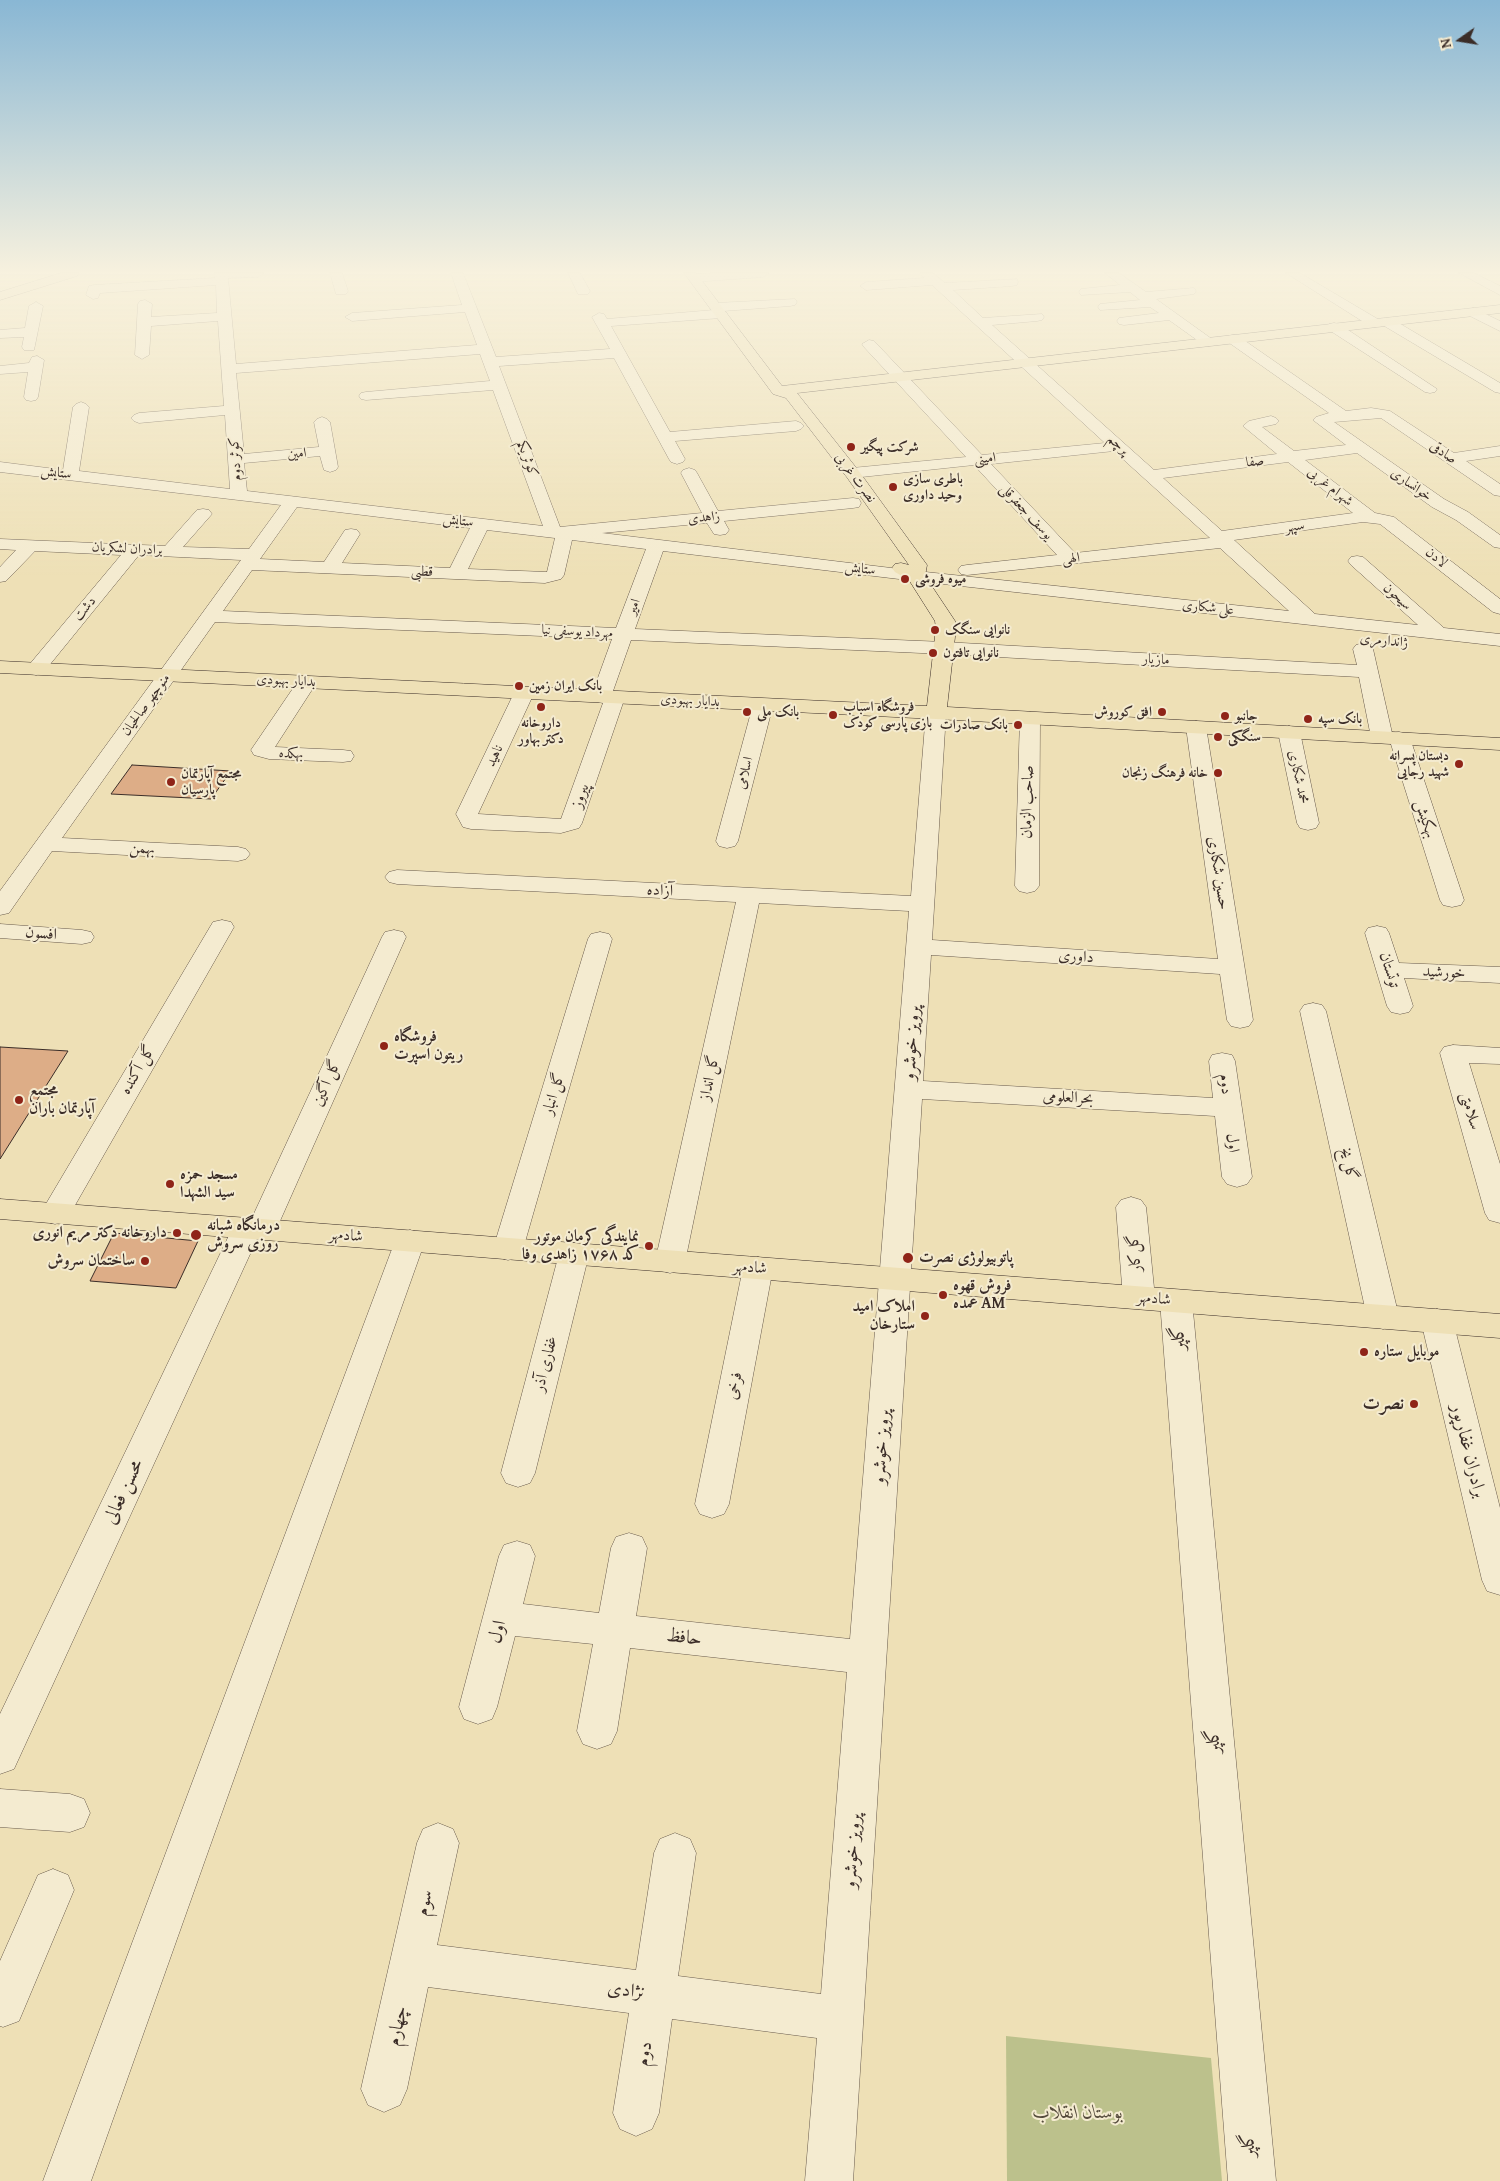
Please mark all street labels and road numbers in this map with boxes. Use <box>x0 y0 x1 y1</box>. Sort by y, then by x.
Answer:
street label: پرچم <box>1104 431 1132 459</box>
street label: کوثر دوم <box>226 437 246 481</box>
street label: کوثر یکم <box>513 438 541 480</box>
street label: صادقی <box>1426 438 1460 468</box>
street label: امین <box>287 445 307 463</box>
street label: امینی <box>973 449 997 469</box>
street label: نصرت غربی <box>831 450 879 506</box>
street label: صفا <box>1245 453 1265 471</box>
street label: ستایش <box>40 463 72 483</box>
street label: شهرام غربی <box>1304 464 1356 510</box>
street label: خوانساری <box>1387 465 1435 505</box>
street label: یوسف جعفرقلی <box>996 481 1056 543</box>
street label: زاهدی <box>687 508 721 528</box>
street label: ستایش <box>442 511 474 531</box>
street label: سپهر <box>1284 517 1306 537</box>
street label: برادران لشکریان <box>91 539 163 559</box>
street label: لادن <box>1422 544 1450 572</box>
street label: الهی <box>1061 550 1081 568</box>
street label: ستایش <box>844 559 876 579</box>
street label: قطبی <box>411 563 433 581</box>
street label: سیحون <box>1379 580 1415 614</box>
street label: دشت <box>70 593 100 625</box>
street label: امیر <box>623 597 645 617</box>
street label: علی شکاری <box>1181 597 1235 619</box>
street label: مهرداد یوسفی نیا <box>541 622 613 642</box>
street label: ژاندارمری <box>1359 630 1409 652</box>
street label: مازیار <box>1142 651 1170 669</box>
street label: منوچهر صالحیان <box>118 671 174 739</box>
street label: بدایار بهبودی <box>256 671 316 691</box>
street label: بدایار بهبودی <box>660 691 720 711</box>
street label: ناهید <box>483 742 507 770</box>
street label: بهکده <box>278 745 304 763</box>
street label: محمد شکاری <box>1284 749 1312 805</box>
street label: اسلامی <box>733 755 757 791</box>
street label: صاحب الزمان <box>1018 765 1038 839</box>
street label: پیروز <box>568 781 594 811</box>
street label: بهکیش <box>1410 797 1440 841</box>
street label: حسین شکاری <box>1203 835 1233 911</box>
street label: بهمن <box>129 839 155 859</box>
street label: آزاده <box>646 881 674 901</box>
street label: افسون <box>24 923 58 945</box>
street label: داوری <box>1058 946 1094 968</box>
street label: توتستان <box>1374 950 1404 990</box>
street label: خورشید <box>1422 962 1466 984</box>
street label: پرویز خوشرو <box>898 1005 926 1081</box>
street label: گل آکنده <box>116 1042 160 1098</box>
street label: گل انداز <box>696 1053 724 1103</box>
street label: گل آگین <box>308 1057 346 1109</box>
street label: گل انبار <box>539 1071 569 1117</box>
street label: دوم <box>1214 1072 1236 1096</box>
street label: بحرالعلومی <box>1042 1087 1094 1109</box>
street label: سلامتی <box>1456 1090 1484 1132</box>
street label: اول <box>1221 1132 1243 1154</box>
street label: گل یخ <box>1335 1146 1361 1182</box>
street label: شادمهر <box>328 1225 364 1247</box>
street label: گل‌کار <box>1124 1233 1146 1273</box>
street label: شادمهر <box>732 1257 768 1279</box>
street label: شادمهر <box>1136 1288 1172 1310</box>
street label: گلپر <box>1167 1324 1191 1352</box>
street label: غفاری آذر <box>530 1334 562 1394</box>
street label: فرخی <box>723 1371 747 1401</box>
street label: برادران غفارپور <box>1445 1402 1491 1500</box>
street label: پرویز خوشرو <box>868 1409 896 1485</box>
street label: محسن فعالی <box>99 1456 149 1528</box>
street label: اول <box>484 1618 512 1646</box>
street label: حافظ <box>665 1625 703 1651</box>
street label: گلپر <box>1202 1727 1226 1755</box>
street label: پرویز خوشرو <box>839 1813 867 1889</box>
street label: سوم <box>411 1888 439 1918</box>
street label: نژادی <box>606 1977 646 2005</box>
street label: چهارم <box>383 2004 413 2048</box>
street label: دوم <box>632 2040 658 2068</box>
street label: گلپر <box>1237 2131 1261 2159</box>

